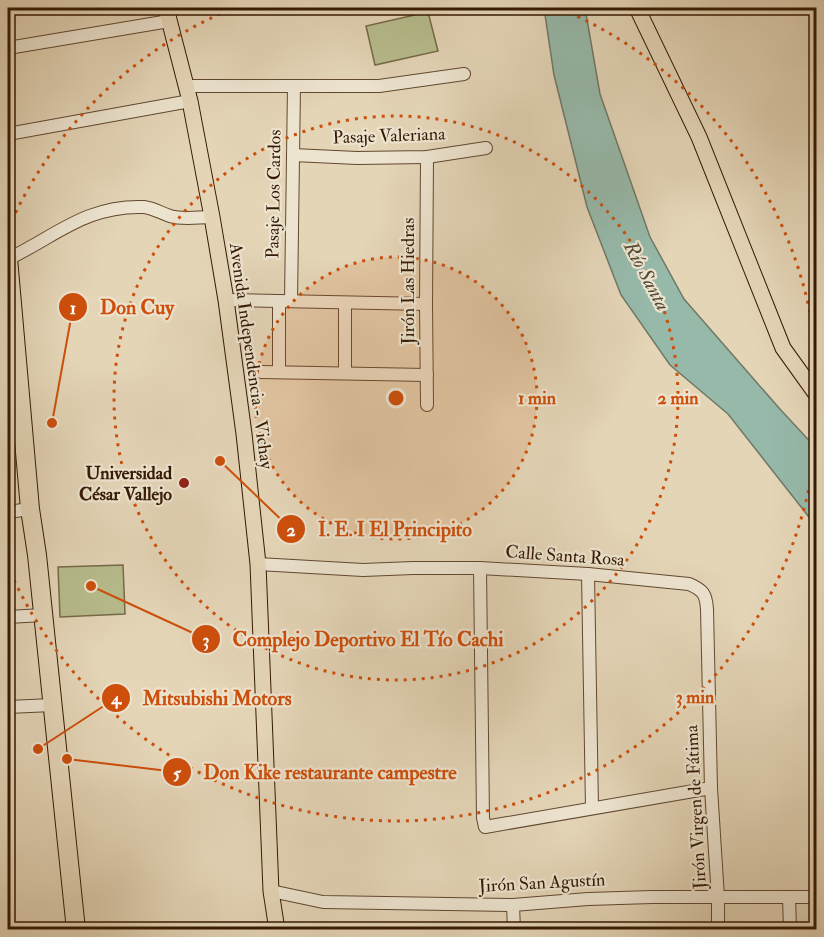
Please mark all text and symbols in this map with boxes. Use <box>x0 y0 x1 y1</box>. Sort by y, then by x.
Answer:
street label: Pasaje Valeriana <box>332 123 446 149</box>
street label: Pasaje Los Cardos <box>261 129 287 259</box>
street label: Jirón Las Hiedras <box>397 218 420 345</box>
water label: Río Santa <box>618 236 676 315</box>
street label: Avenida Independencia - Vichay <box>224 240 278 472</box>
callout: Don Cuy <box>58 288 186 326</box>
text: Don Cuy <box>100 295 175 321</box>
text: 1 <box>70 297 76 320</box>
text: 1 min <box>518 387 557 410</box>
text: 2 min <box>658 387 699 410</box>
centre of rings <box>386 388 406 408</box>
place label: Universidad César Vallejo <box>79 462 172 506</box>
marker: Universidad César Vallejo <box>177 476 191 490</box>
callout: I. E. I El Principito <box>276 510 484 548</box>
text: I. E. I El Principito <box>318 517 472 543</box>
text: 2 <box>286 519 296 542</box>
street label: Calle Santa Rosa <box>505 540 626 572</box>
callout: Complejo Deportivo El Tío Cachi <box>191 620 516 658</box>
text: Complejo Deportivo El Tío Cachi <box>232 627 504 653</box>
text: 3 <box>203 629 210 652</box>
callout: Mitsubishi Motors <box>101 679 304 717</box>
text: Mitsubishi Motors <box>142 686 292 711</box>
text: 3 min <box>676 686 715 709</box>
text: 4 <box>110 687 122 710</box>
street label: Jirón Virgen de Fátima <box>680 724 712 891</box>
callout: Don Kike restaurante campestre <box>162 753 469 791</box>
text: Don Kike restaurante campestre <box>203 760 457 786</box>
text: 5 <box>173 762 182 785</box>
street label: Jirón San Agustín <box>477 868 606 898</box>

